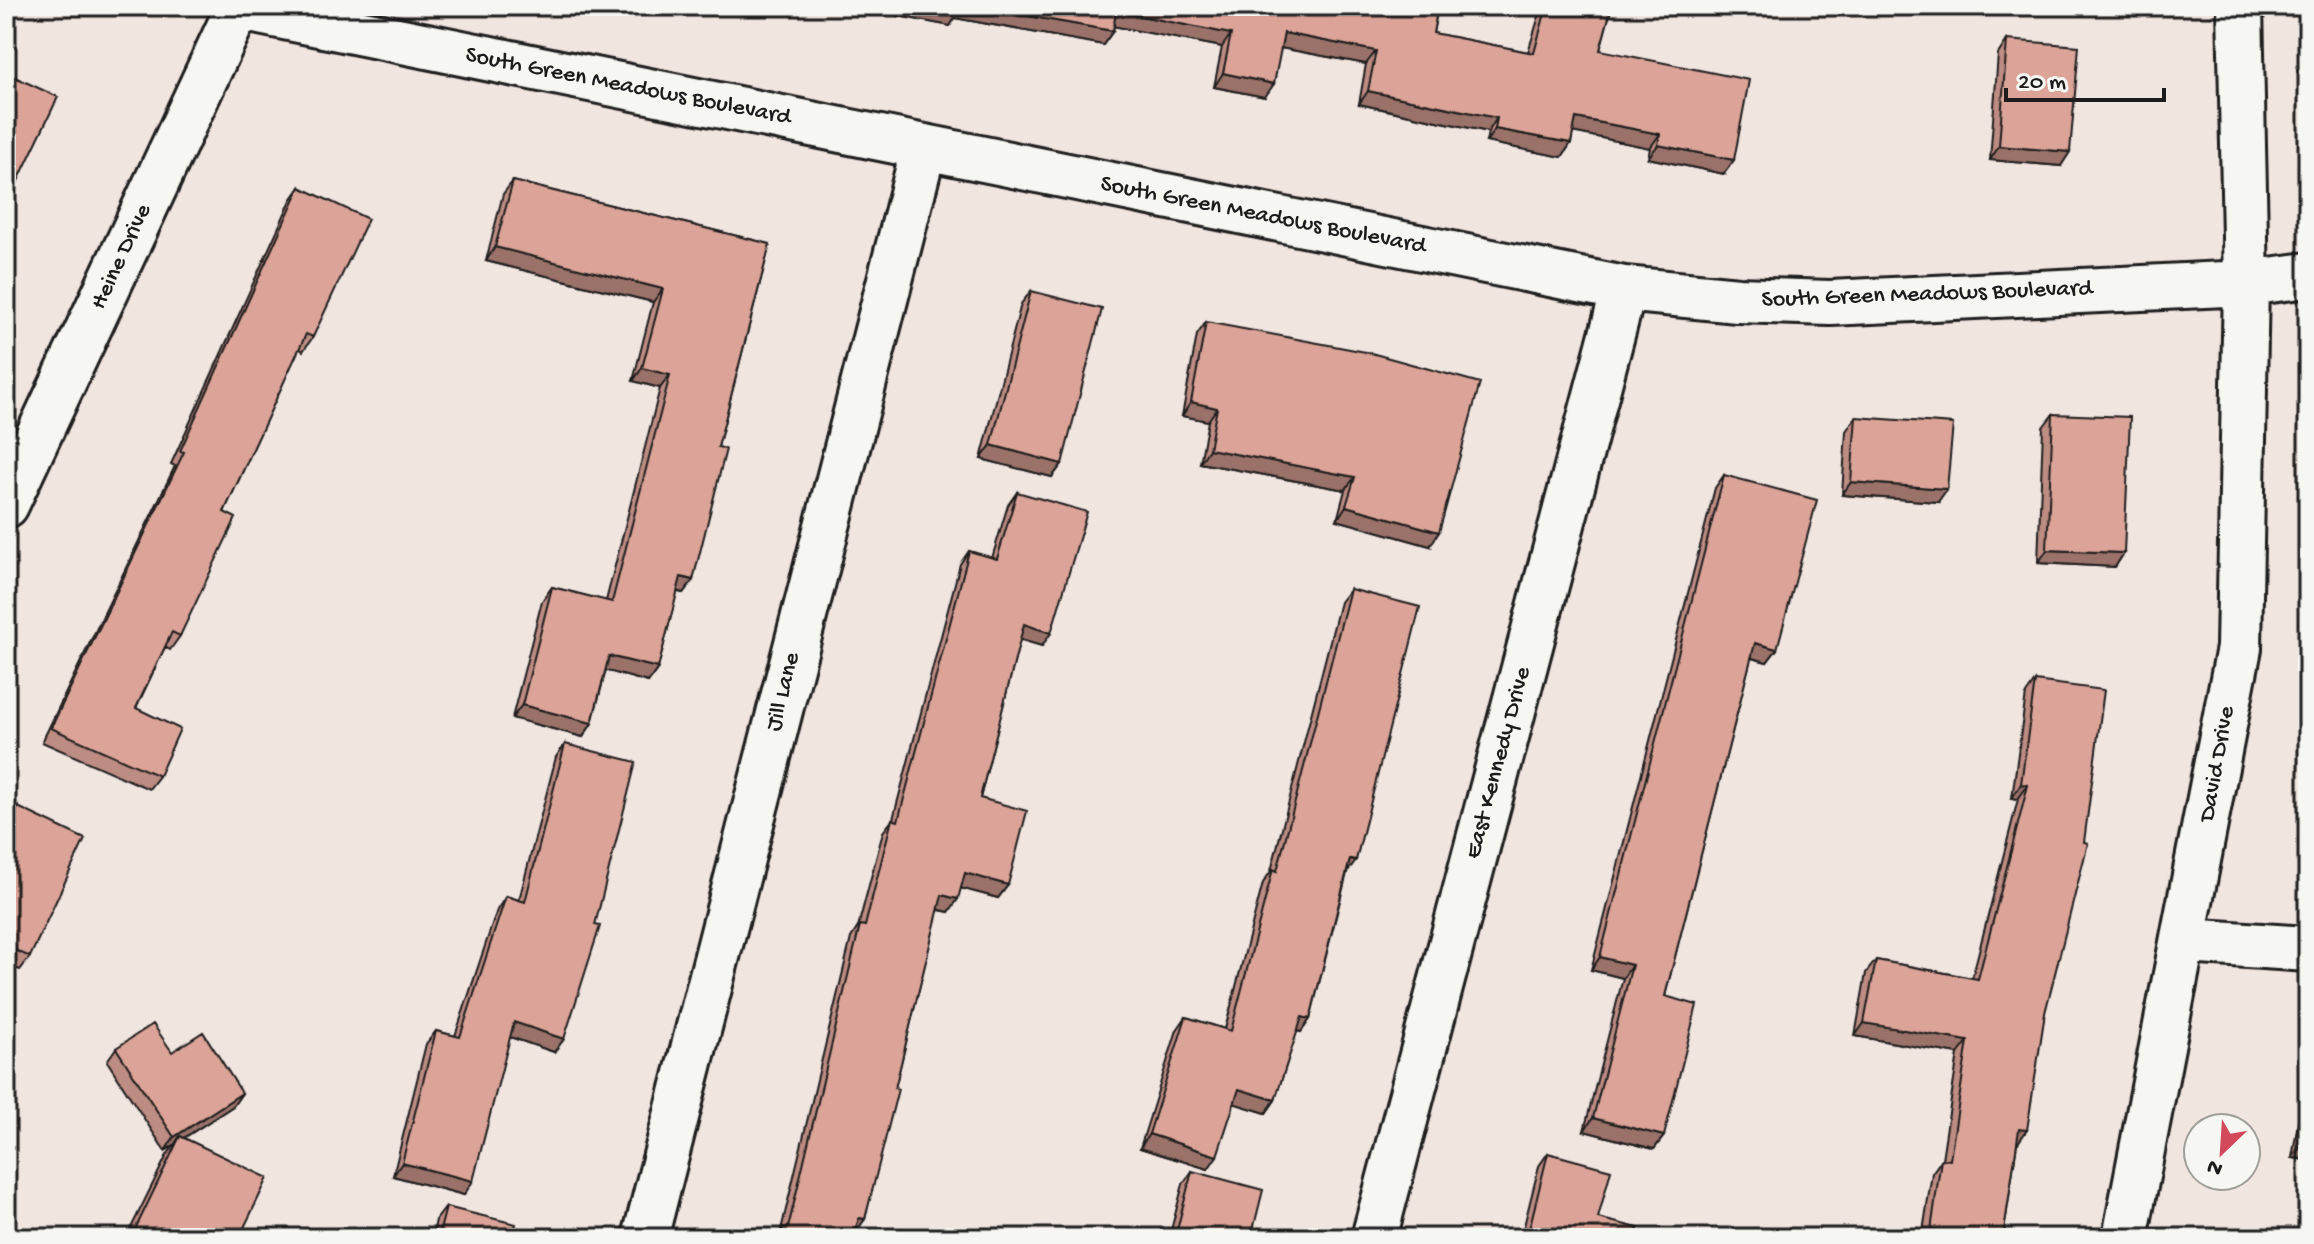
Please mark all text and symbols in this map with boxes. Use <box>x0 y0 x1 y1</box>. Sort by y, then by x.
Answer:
street label: South Green Meadows Boulevard <box>463 41 795 133</box>
scale bar <box>2006 52 2164 102</box>
text: 20 m <box>2018 69 2066 98</box>
street label: South Green Meadows Boulevard <box>1098 170 1430 262</box>
street label: Heine Drive <box>85 199 159 314</box>
street label: South Green Meadows Boulevard <box>1761 275 2095 315</box>
street label: Jill Lane <box>760 649 808 734</box>
street label: East Kennedy Drive <box>1459 663 1539 862</box>
street label: David Drive <box>2193 703 2243 826</box>
north arrow <box>2182 1112 2262 1192</box>
text: N <box>2203 1152 2227 1181</box>

